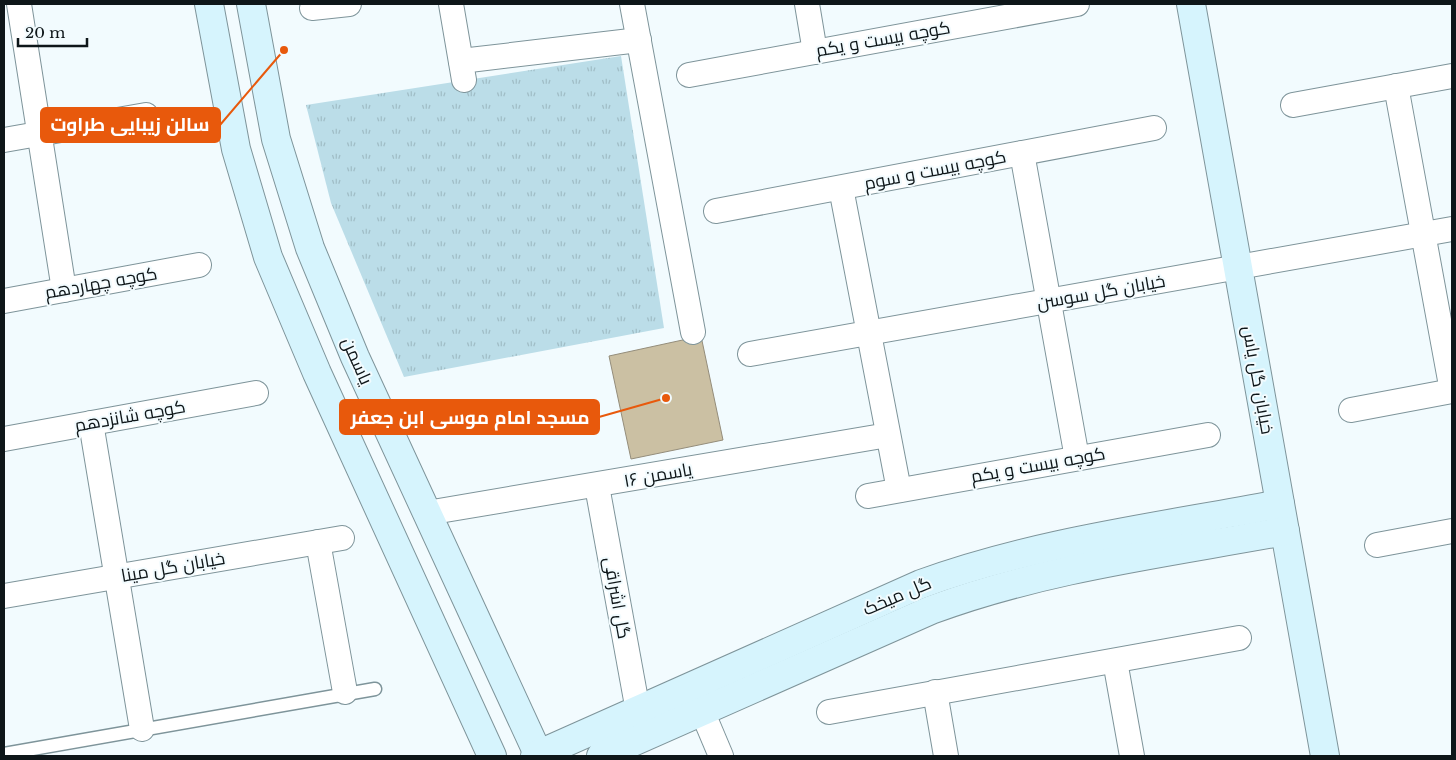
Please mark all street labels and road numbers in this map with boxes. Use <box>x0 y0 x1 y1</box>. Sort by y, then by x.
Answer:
street label: کوچه بیست و یکم <box>814 16 952 63</box>
street label: کوچه بیست و سوم <box>862 145 1008 196</box>
street label: کوچه چهاردهم <box>43 262 159 305</box>
street label: خیابان گل سوسن <box>1035 270 1167 314</box>
street label: خیابان گل یاس <box>1238 324 1278 436</box>
street label: یاسمن <box>337 334 377 388</box>
street label: کوچه شانزدهم <box>73 395 187 438</box>
street label: کوچه بیست و یکم <box>969 442 1107 489</box>
street label: یاسمن ۱۶ <box>622 458 694 492</box>
street label: خیابان گل مینا <box>119 547 227 587</box>
street label: گل اشراقی <box>599 555 635 641</box>
street label: گل میخک <box>859 572 935 620</box>

